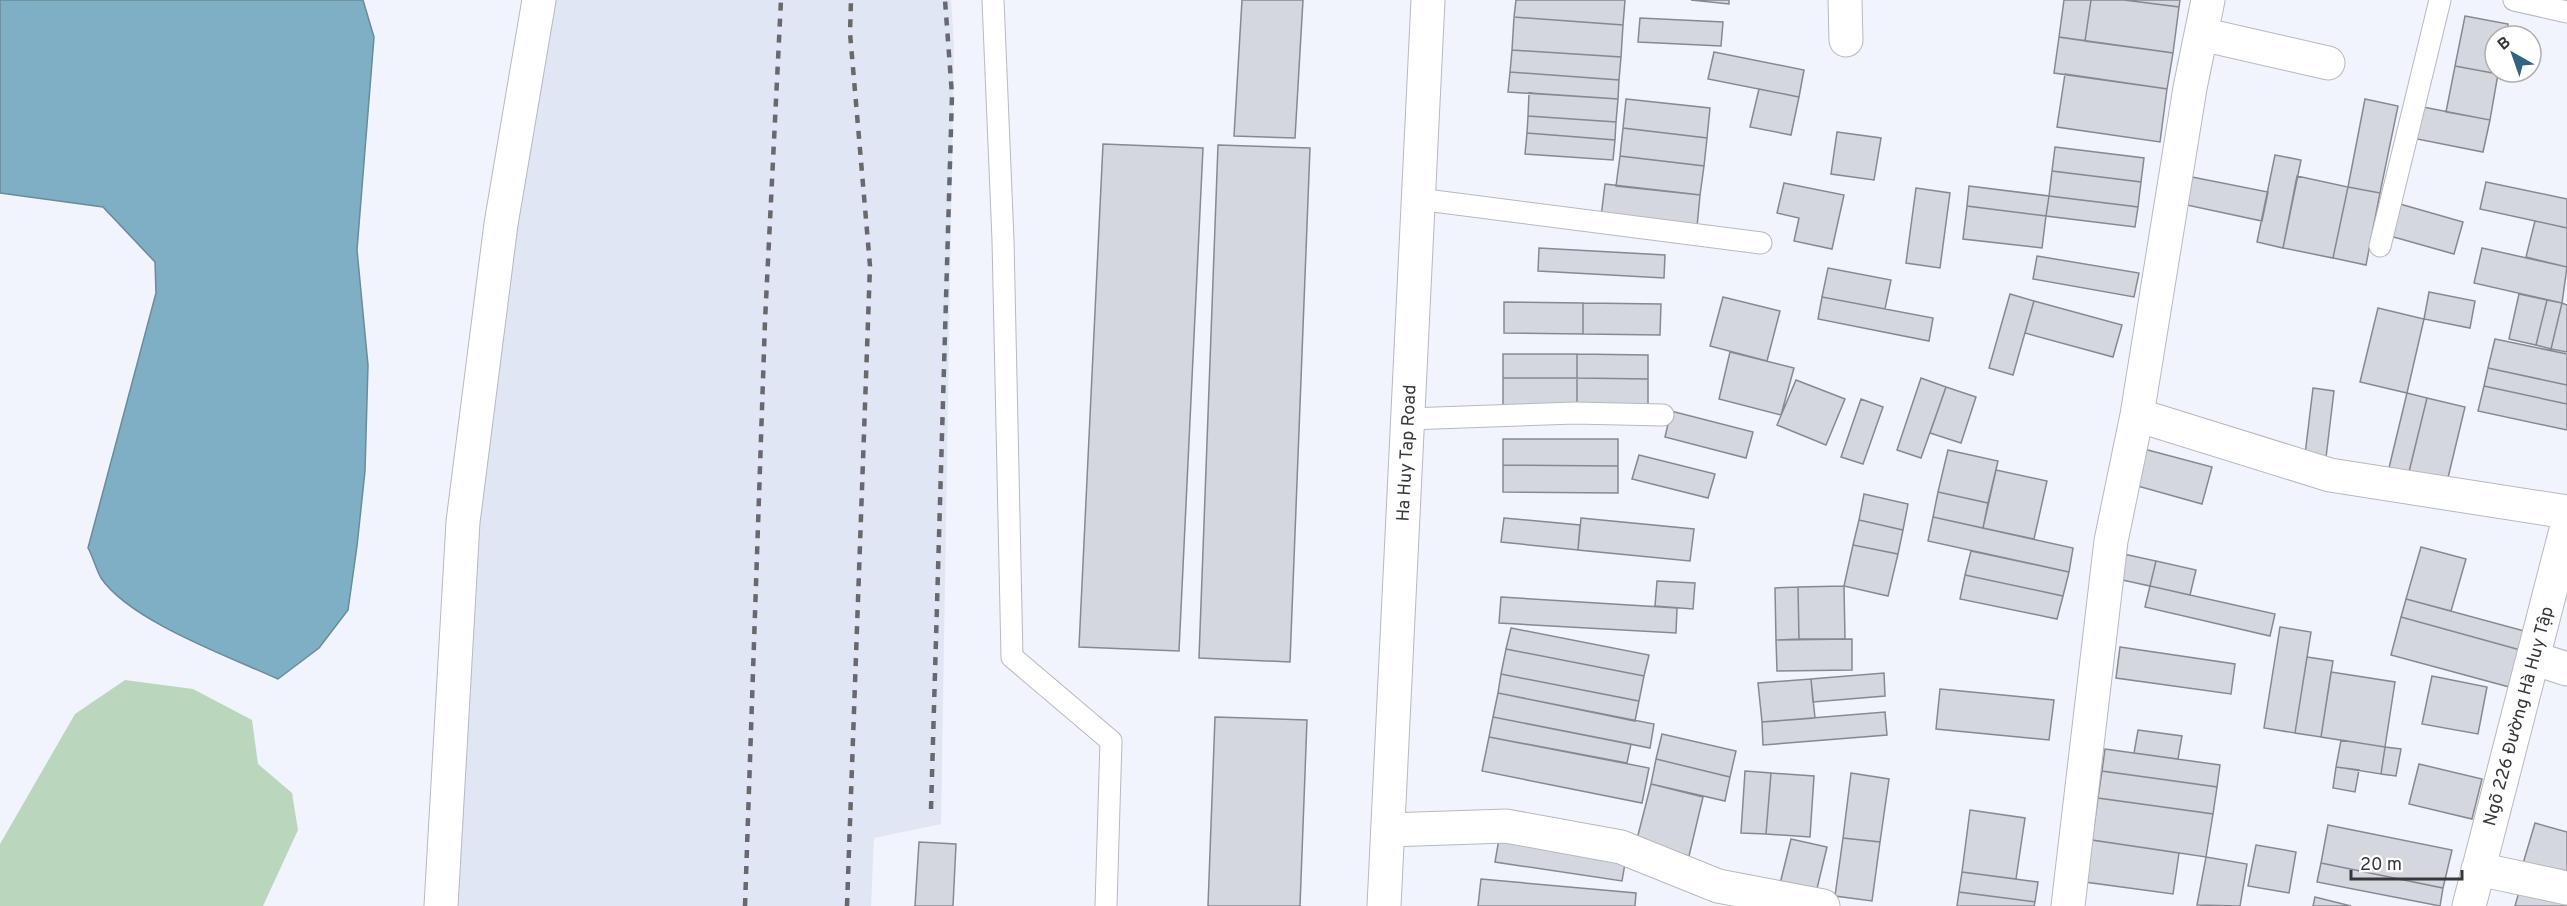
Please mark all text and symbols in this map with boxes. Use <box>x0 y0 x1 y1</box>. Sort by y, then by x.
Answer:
north arrow <box>2483 24 2543 84</box>
text: B <box>2494 33 2515 55</box>
street label: Ha Huy Tap Road <box>1392 384 1423 522</box>
street label: Ngõ 226 Đường Hà Huy Tập <box>2479 604 2560 829</box>
scale bar <box>2351 843 2462 881</box>
text: 20 m <box>2360 854 2402 877</box>

